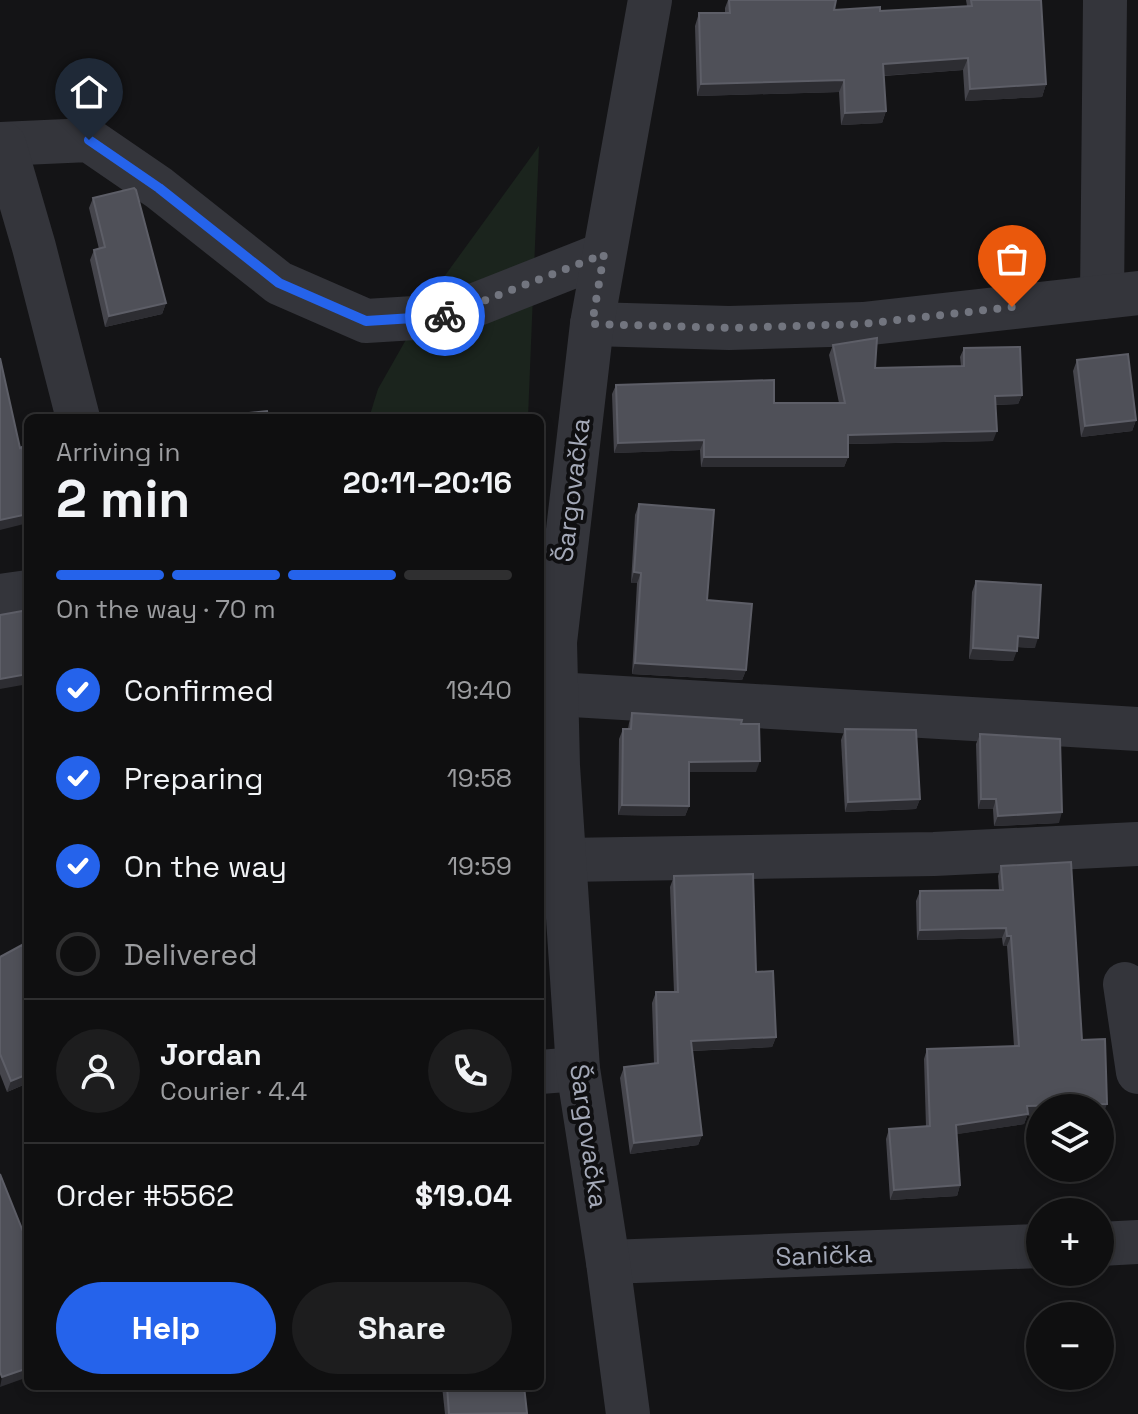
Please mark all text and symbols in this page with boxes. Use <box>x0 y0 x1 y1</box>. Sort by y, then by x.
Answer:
pin <box>55 58 123 140</box>
icon: home <box>67 70 111 114</box>
pin <box>978 225 1046 307</box>
icon: bag <box>990 237 1034 281</box>
courier <box>405 276 485 356</box>
icon: bike <box>423 294 467 338</box>
street label: Šargovačka <box>546 416 598 564</box>
text: Arriving in <box>56 435 180 469</box>
text: 20:11–20:16 <box>343 463 512 502</box>
text: 2 min <box>56 466 190 532</box>
text: On the way · 70 m <box>56 592 276 626</box>
icon: check <box>56 668 100 712</box>
text: Confirmed <box>124 671 274 710</box>
text: 19:40 <box>446 673 512 707</box>
icon: check <box>56 756 100 800</box>
text: Preparing <box>124 759 263 798</box>
text: 19:58 <box>447 761 512 795</box>
icon: check <box>56 844 100 888</box>
text: On the way <box>124 847 287 886</box>
text: 19:59 <box>447 849 512 883</box>
text: Delivered <box>124 935 258 974</box>
button: person <box>56 1029 140 1113</box>
button: phone <box>428 1029 512 1113</box>
text: Jordan <box>160 1035 262 1074</box>
street label: Šargovačka <box>562 1062 616 1210</box>
text: Courier · 4.4 <box>160 1074 307 1108</box>
map controls <box>1026 1094 1114 1390</box>
button: layers <box>1026 1094 1114 1182</box>
text: Order #5562 <box>56 1176 234 1215</box>
text: $19.04 <box>415 1176 512 1215</box>
button: + <box>1026 1198 1114 1286</box>
street label: Sanička <box>775 1236 873 1274</box>
button: Help <box>56 1282 276 1374</box>
button: Share <box>292 1282 512 1374</box>
button: − <box>1026 1302 1114 1390</box>

